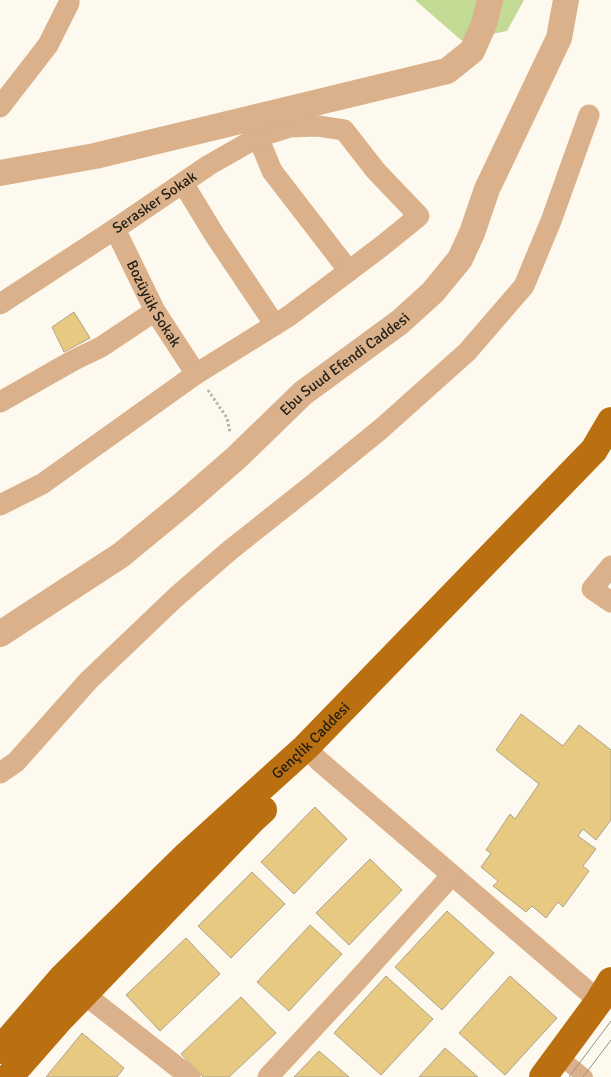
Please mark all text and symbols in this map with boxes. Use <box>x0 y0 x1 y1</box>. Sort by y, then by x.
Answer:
street label: Serasker Sokak <box>109 167 200 237</box>
street label: Bozüyük Sokak <box>123 257 185 351</box>
street label: Ebu Suud Efendi Caddesi <box>276 309 413 419</box>
street label: Gençlik Caddesi <box>268 698 354 783</box>

